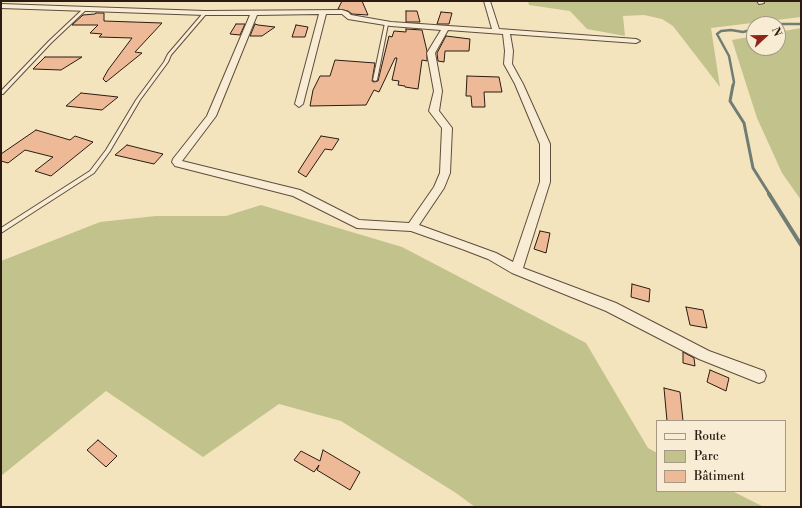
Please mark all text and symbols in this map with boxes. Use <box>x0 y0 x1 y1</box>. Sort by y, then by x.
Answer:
north arrow <box>746 16 786 56</box>
text: N <box>768 25 784 39</box>
legend <box>656 420 786 492</box>
text: Route <box>694 429 726 444</box>
text: Parc <box>694 449 719 464</box>
text: Bâtiment <box>694 469 745 484</box>

